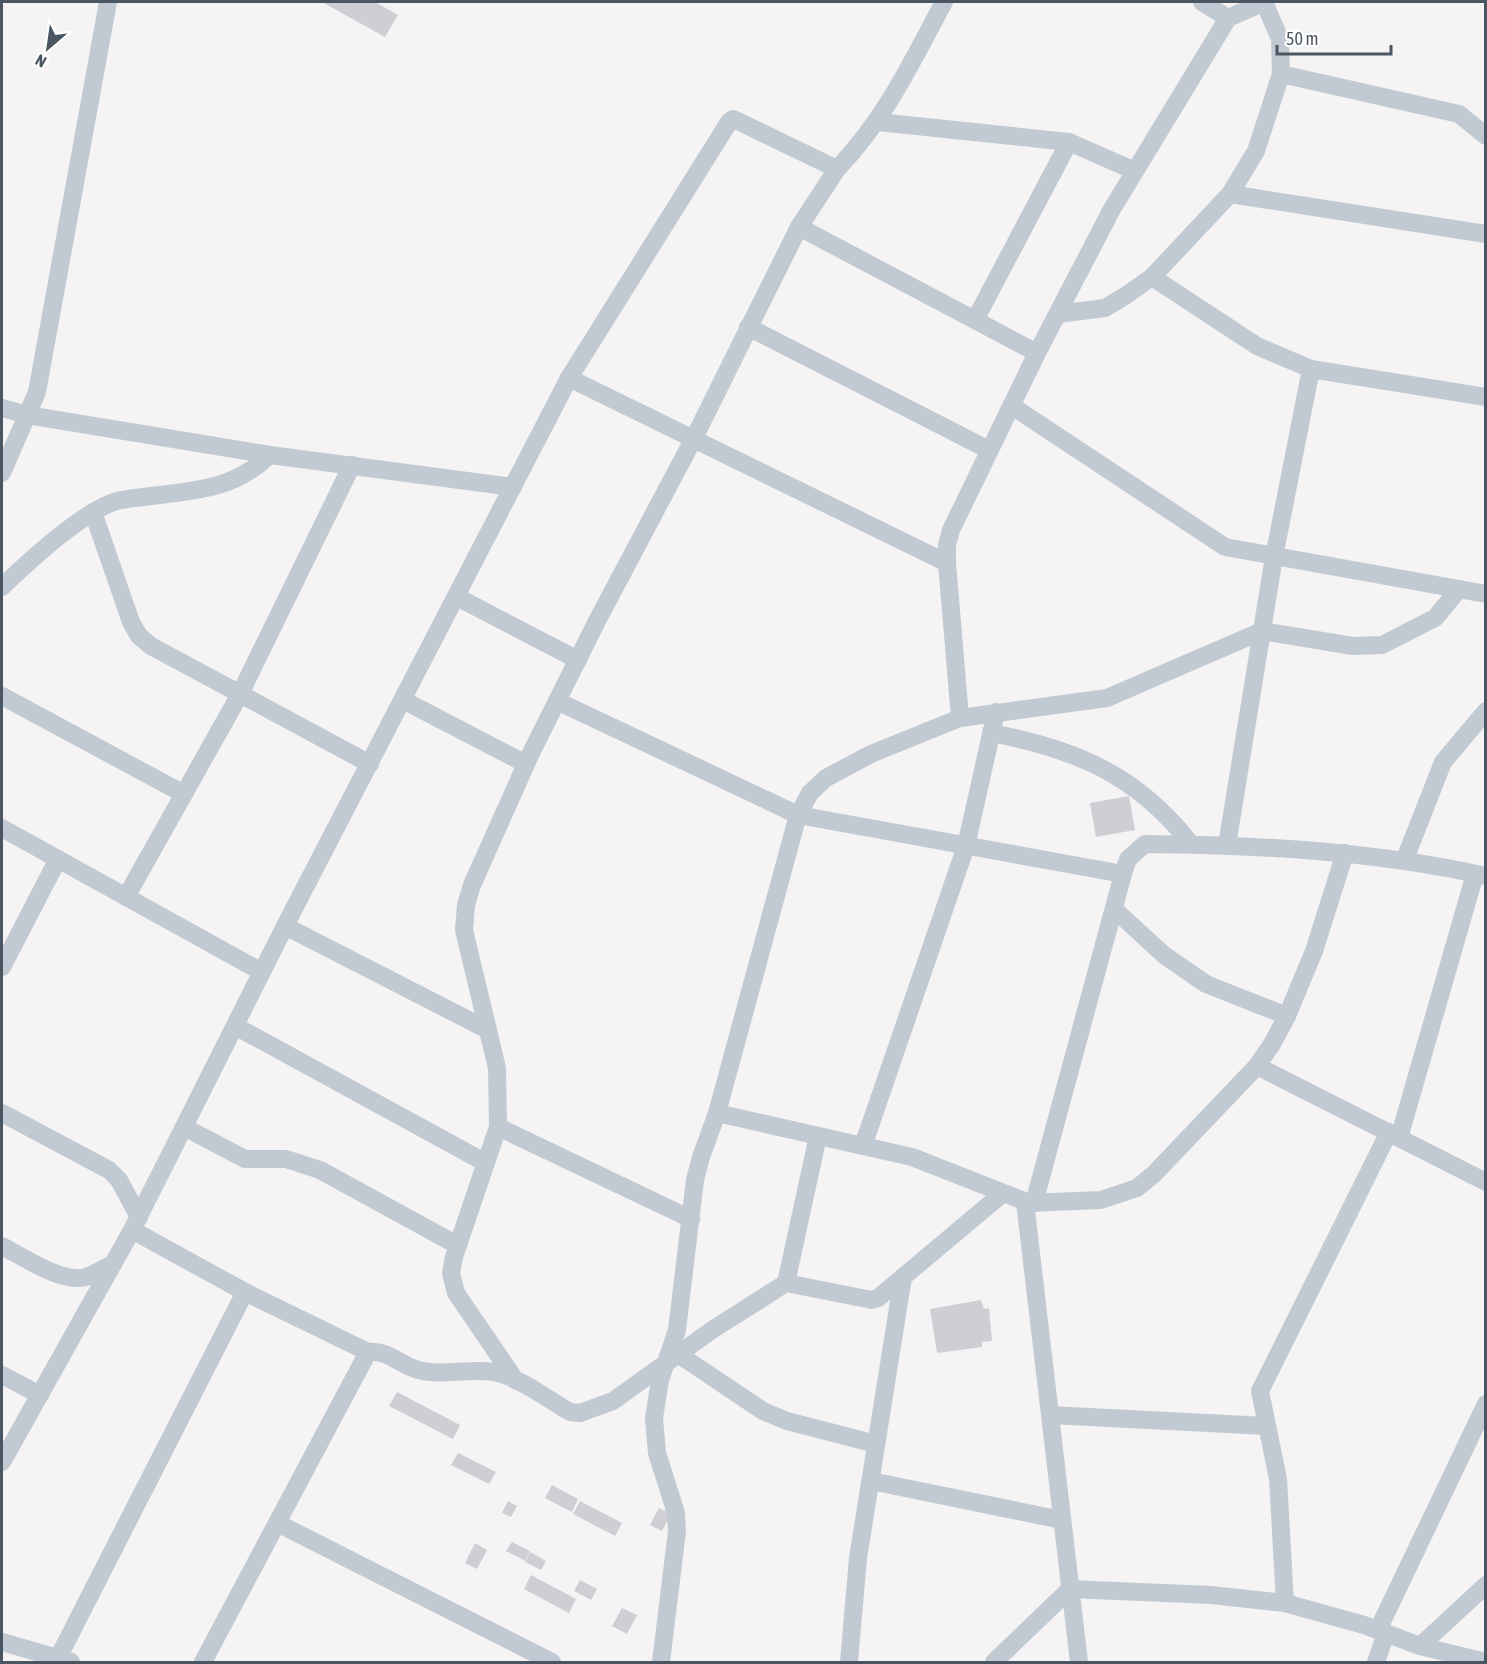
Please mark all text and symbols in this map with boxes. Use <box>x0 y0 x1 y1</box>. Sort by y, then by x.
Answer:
north arrow <box>18 18 78 78</box>
scale bar <box>1277 18 1391 56</box>
text: 50 m <box>1286 28 1318 49</box>
text: N <box>32 51 49 71</box>

